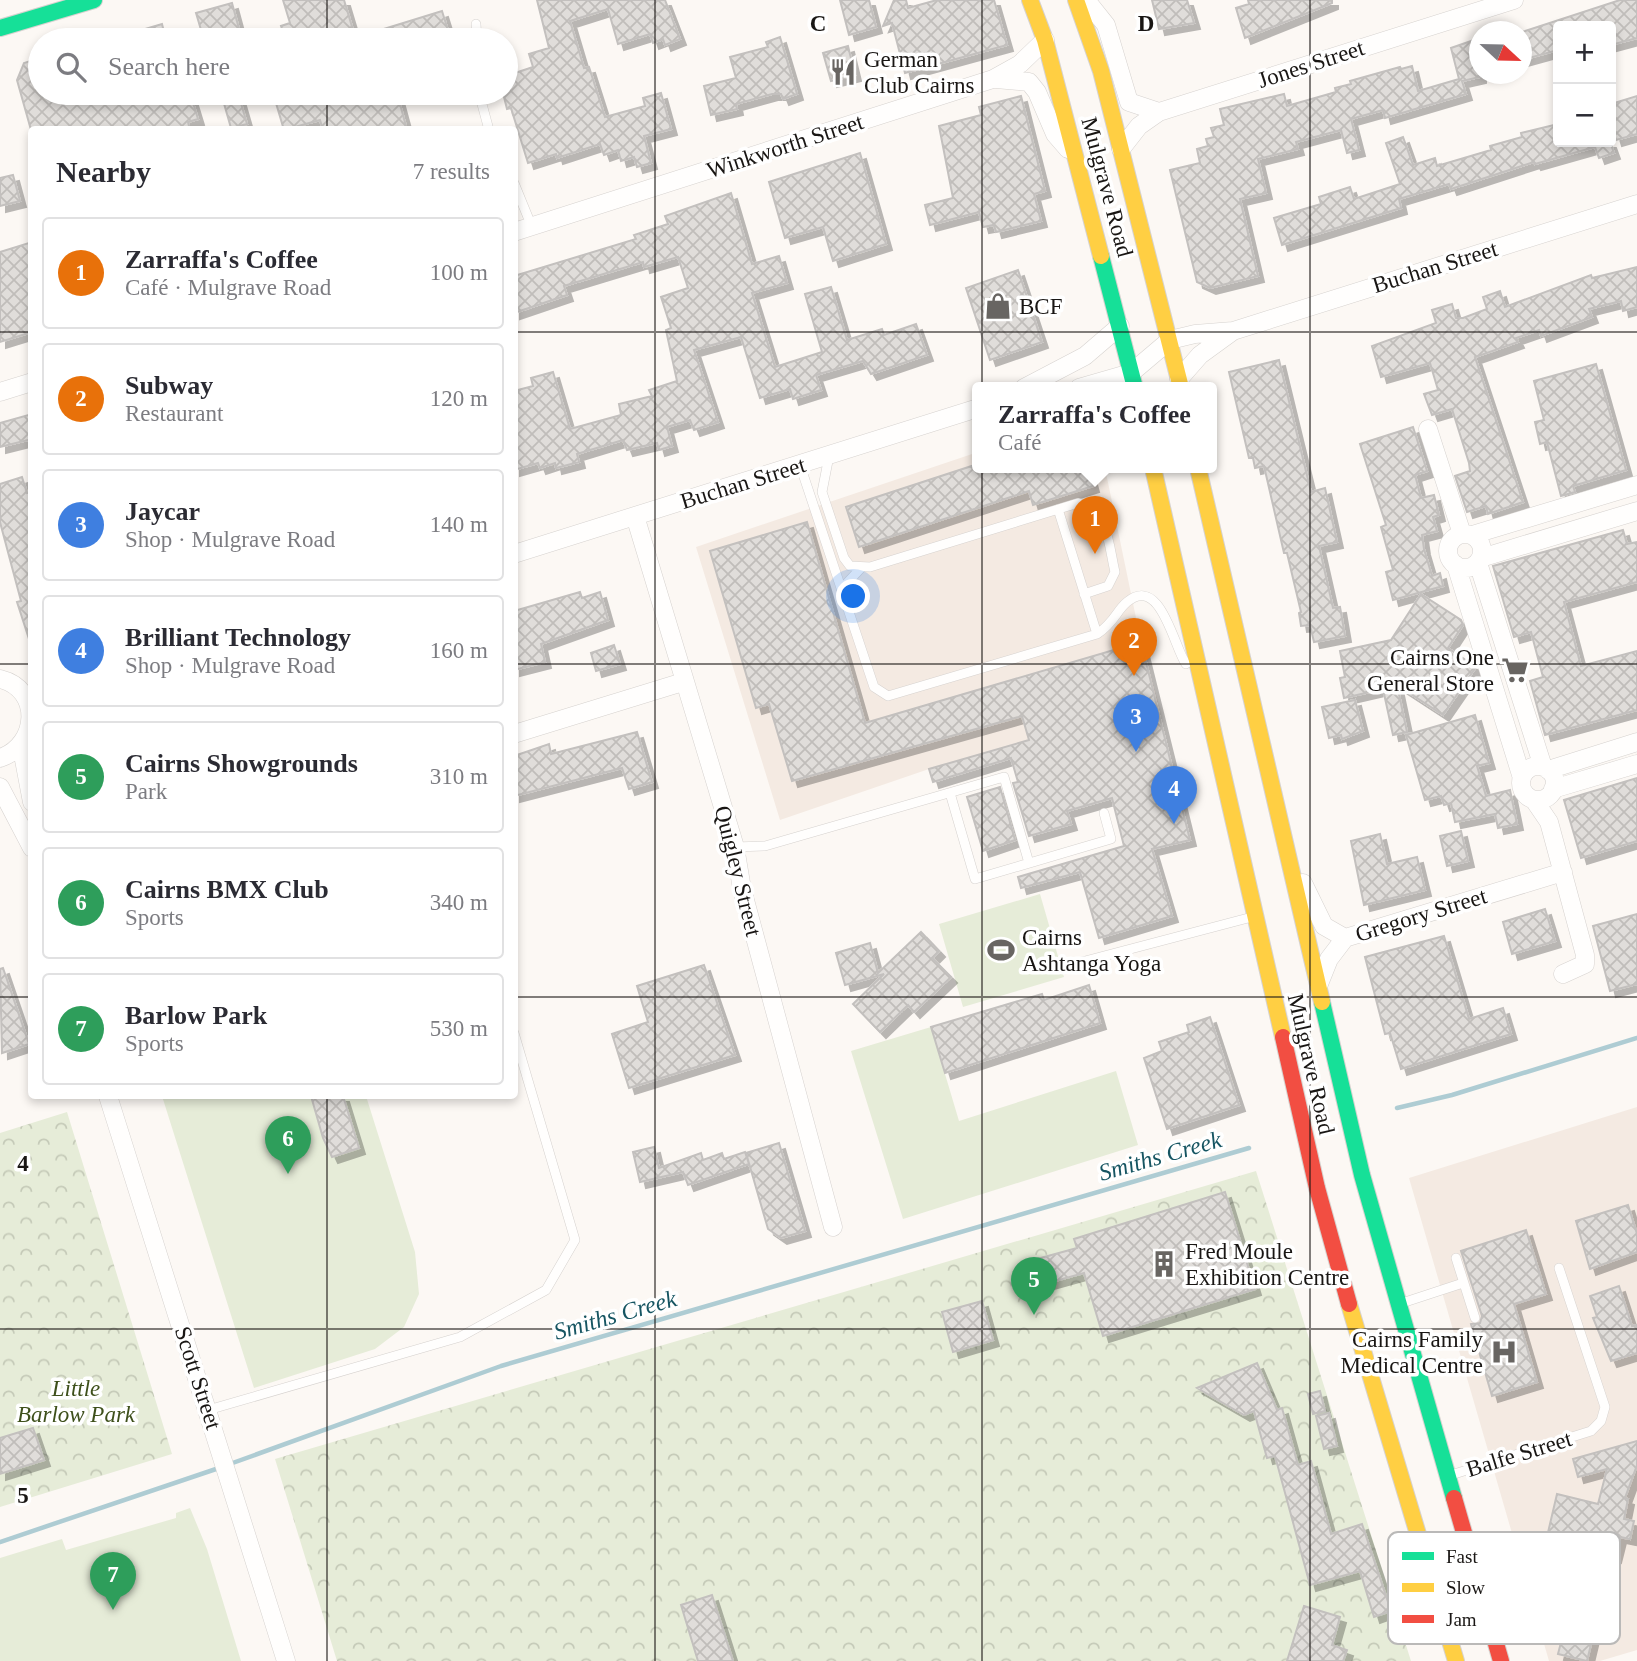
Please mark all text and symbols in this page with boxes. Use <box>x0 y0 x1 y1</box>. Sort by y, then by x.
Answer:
text: C <box>810 11 826 36</box>
text: D <box>1138 11 1154 36</box>
north arrow <box>1469 21 1532 84</box>
map controls <box>1553 21 1616 147</box>
button: + <box>1553 21 1616 84</box>
search box <box>28 28 518 105</box>
street label: Jones Street <box>1255 35 1368 93</box>
place label: German Club Cairns <box>864 47 975 98</box>
icon: search <box>52 48 90 86</box>
text: Search here <box>108 52 230 81</box>
restaurant icon: German Club Cairns <box>828 57 858 87</box>
button: − <box>1553 84 1616 147</box>
street label: Winkworth Street <box>704 109 867 183</box>
street label: Mulgrave Road <box>1076 114 1138 260</box>
text: Nearby <box>56 155 151 188</box>
text: 7 results <box>413 159 490 184</box>
street label: Buchan Street <box>1369 236 1501 298</box>
text: Zarraffa's Coffee <box>125 245 318 274</box>
text: 1 <box>75 260 87 285</box>
text: 100 m <box>430 260 488 285</box>
text: Café · Mulgrave Road <box>125 275 331 300</box>
shop icon: BCF <box>983 291 1013 321</box>
place label: BCF <box>1019 294 1062 319</box>
text: Subway <box>125 371 213 400</box>
popup <box>972 382 1217 473</box>
text: 2 <box>75 386 87 411</box>
text: 120 m <box>430 386 488 411</box>
text: Zarraffa's Coffee <box>998 400 1191 429</box>
text: Restaurant <box>125 401 223 426</box>
text: Café <box>998 430 1042 455</box>
street label: Buchan Street <box>677 452 809 514</box>
pin: 1 <box>1072 496 1118 554</box>
text: Jaycar <box>125 497 200 526</box>
text: 3 <box>75 512 87 537</box>
text: 140 m <box>430 512 488 537</box>
text: Shop · Mulgrave Road <box>125 527 335 552</box>
your location <box>836 579 870 613</box>
pin: 2 <box>1111 618 1157 676</box>
text: Brilliant Technology <box>125 623 351 652</box>
text: 4 <box>75 638 87 663</box>
text: 160 m <box>430 638 488 663</box>
place label: Cairns One General Store <box>1367 645 1494 696</box>
text: Shop · Mulgrave Road <box>125 653 335 678</box>
supermarket icon: Cairns One General Store <box>1500 655 1530 685</box>
pin: 3 <box>1113 694 1159 752</box>
text: Cairns Showgrounds <box>125 749 358 778</box>
text: 5 <box>75 764 87 789</box>
text: 310 m <box>430 764 488 789</box>
pin: 4 <box>1151 766 1197 824</box>
text: Park <box>125 779 167 804</box>
street label: Quigley Street <box>710 803 766 939</box>
text: Cairns BMX Club <box>125 875 329 904</box>
street label: Gregory Street <box>1352 883 1490 947</box>
text: 6 <box>75 890 87 915</box>
text: 340 m <box>430 890 488 915</box>
text: Sports <box>125 905 184 930</box>
place label: Cairns Ashtanga Yoga <box>1022 925 1161 976</box>
sports icon: Cairns Ashtanga Yoga <box>986 935 1016 965</box>
street label: Mulgrave Road <box>1283 991 1339 1137</box>
text: Barlow Park <box>125 1001 267 1030</box>
text: 7 <box>75 1016 87 1041</box>
text: 530 m <box>430 1016 488 1041</box>
text: Sports <box>125 1031 184 1056</box>
pin: 6 <box>265 1116 311 1174</box>
water label: Smiths Creek <box>1096 1126 1225 1186</box>
text: 4 <box>17 1151 29 1176</box>
place label: Fred Moule Exhibition Centre <box>1185 1239 1349 1290</box>
building icon: Fred Moule Exhibition Centre <box>1149 1249 1179 1279</box>
pin: 5 <box>1011 1257 1057 1315</box>
water label: Smiths Creek <box>551 1285 680 1345</box>
street label: Scott Street <box>170 1323 227 1433</box>
place label: Cairns Family Medical Centre <box>1341 1327 1483 1378</box>
hospital icon: Cairns Family Medical Centre <box>1489 1337 1519 1367</box>
park label: Little Barlow Park <box>17 1376 136 1427</box>
street label: Balfe Street <box>1463 1426 1575 1482</box>
text: 5 <box>17 1483 29 1508</box>
legend <box>1388 1532 1620 1644</box>
text: Fast <box>1446 1546 1478 1567</box>
pin: 7 <box>90 1552 136 1610</box>
text: Slow <box>1446 1577 1485 1598</box>
text: Jam <box>1446 1609 1477 1630</box>

